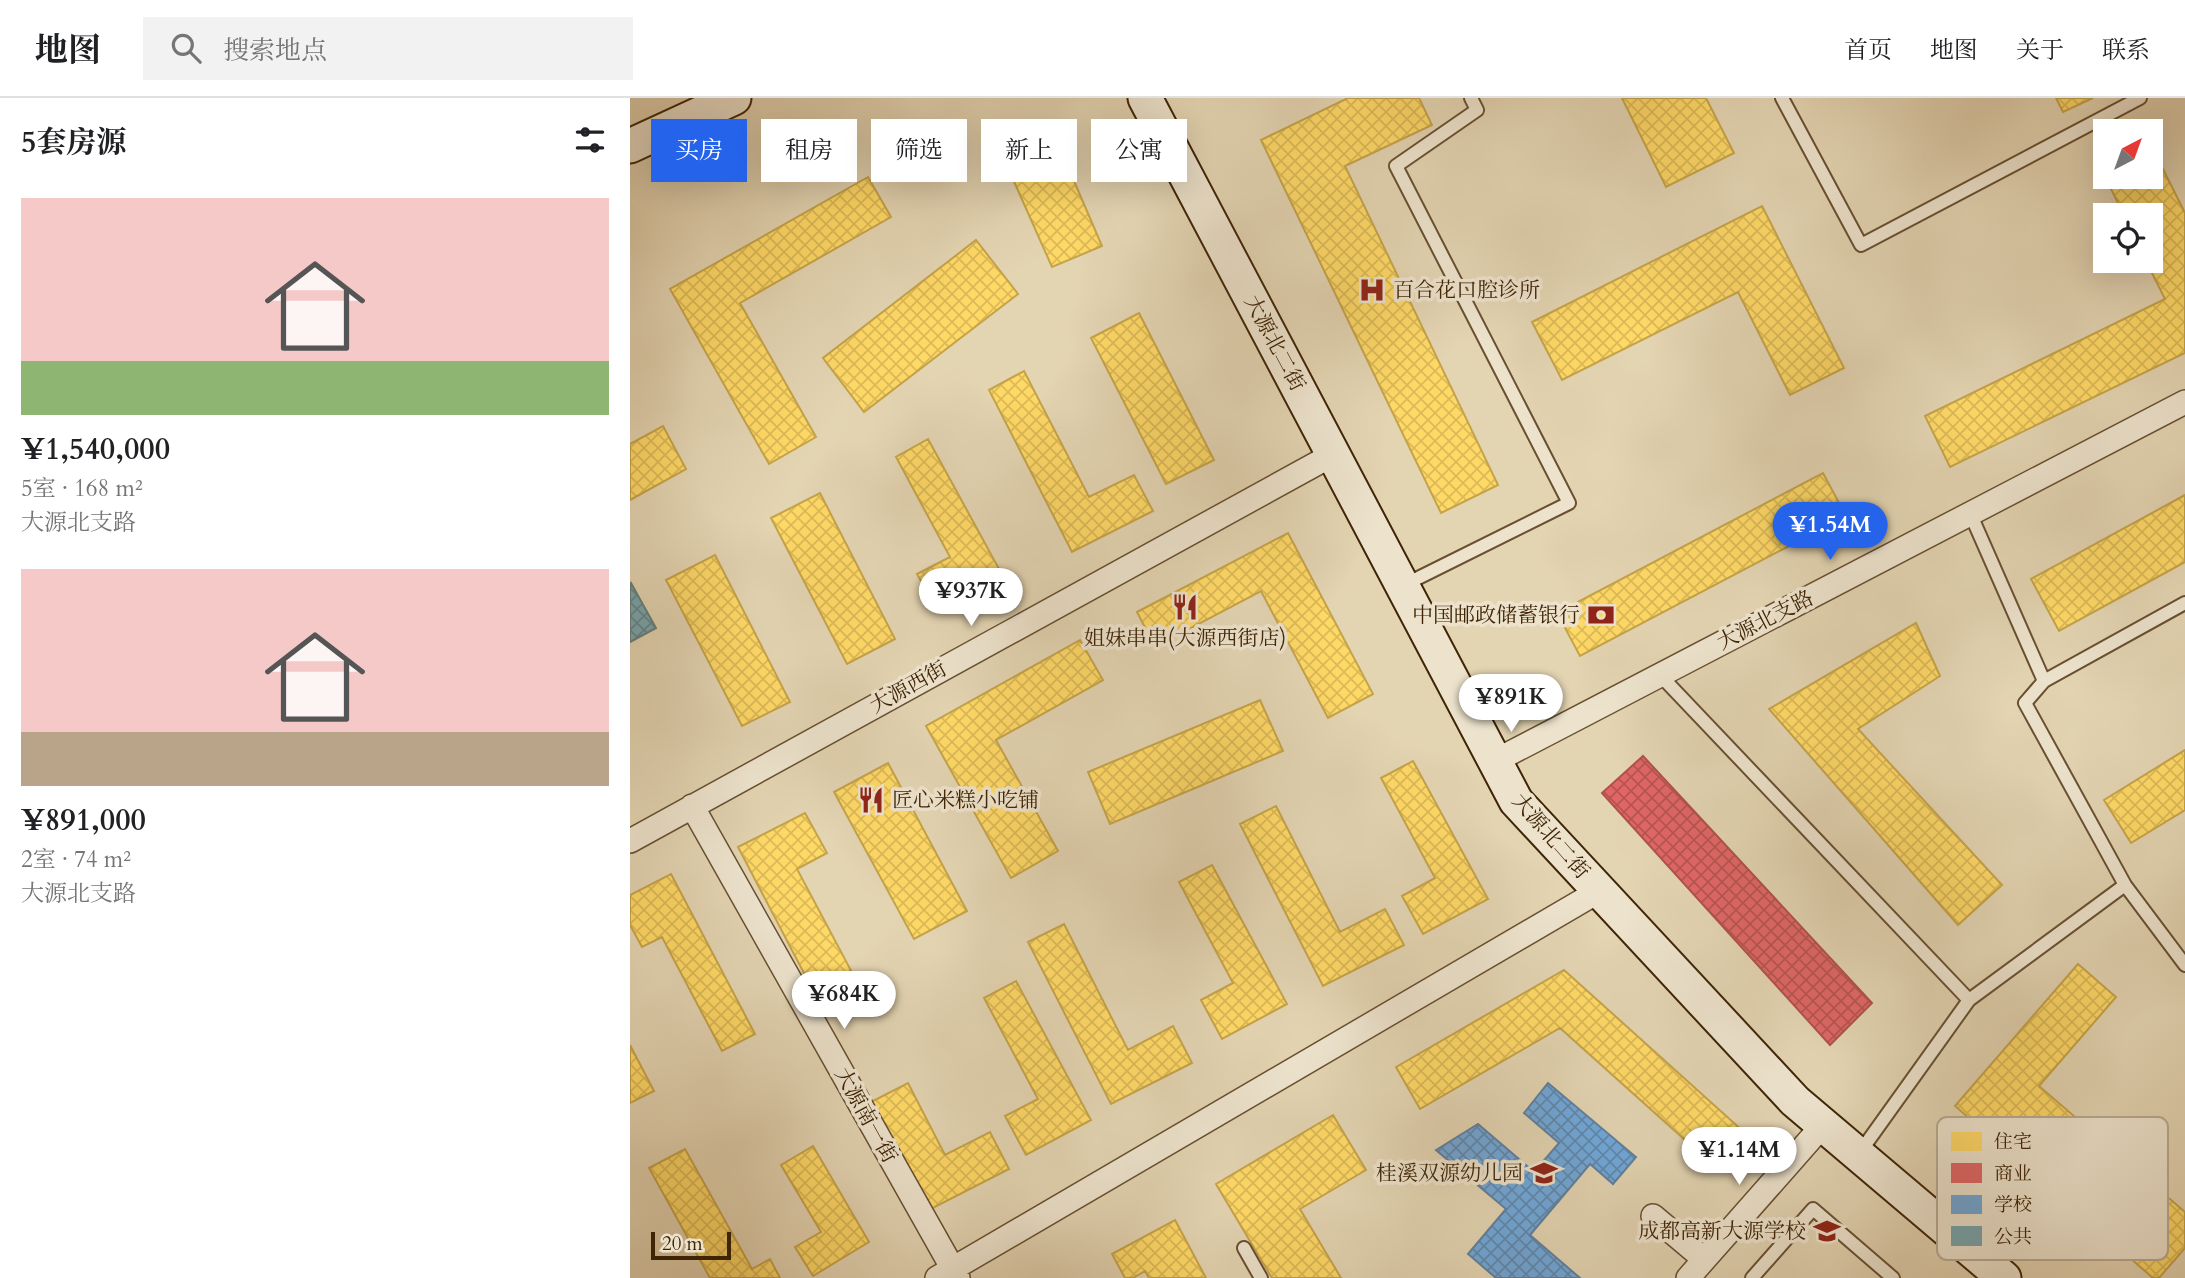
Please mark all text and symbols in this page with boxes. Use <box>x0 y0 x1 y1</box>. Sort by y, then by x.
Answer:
search box <box>143 17 633 80</box>
text: 地图 <box>35 28 101 73</box>
icon: search <box>167 29 205 67</box>
text: 搜索地点 <box>223 33 327 68</box>
text: 首页 <box>1844 34 1892 67</box>
text: 地图 <box>1930 34 1978 67</box>
text: 关于 <box>2016 34 2064 67</box>
text: 联系 <box>2102 34 2150 67</box>
chip: 买房 <box>651 119 747 182</box>
chip: 租房 <box>761 119 857 182</box>
chip: 筛选 <box>871 119 967 182</box>
chip: 新上 <box>981 119 1077 182</box>
chip: 公寓 <box>1091 119 1187 182</box>
north arrow <box>2093 119 2163 189</box>
map controls <box>2093 119 2163 273</box>
icon: filters <box>571 121 609 159</box>
text: 5套房源 <box>21 122 126 163</box>
button: locate <box>2093 203 2163 273</box>
icon: home <box>252 243 378 369</box>
hospital icon: 百合花口腔诊所 <box>1357 275 1387 305</box>
place label: 百合花口腔诊所 <box>1393 276 1540 305</box>
street label: 大源北二街 <box>1237 290 1312 396</box>
text: ¥1,540,000 <box>21 429 170 470</box>
text: 5室 · 168 m² <box>21 473 143 504</box>
pin: ¥1.54M <box>1773 503 1887 562</box>
text: 大源北支路 <box>21 507 136 538</box>
text: ¥1.54M <box>1789 509 1871 540</box>
pin: ¥937K <box>922 568 1020 628</box>
text: ¥937K <box>935 575 1007 606</box>
street label: 大源北支路 <box>1712 584 1819 657</box>
restaurant icon: 姐妹串串(大源西街店) <box>1170 592 1200 622</box>
bank icon: 中国邮政储蓄银行 <box>1586 600 1616 630</box>
place label: 中国邮政储蓄银行 <box>1412 601 1580 630</box>
icon: home <box>252 614 378 740</box>
place label: 姐妹串串(大源西街店) <box>1084 624 1286 653</box>
street label: 大源西街 <box>864 654 952 720</box>
pin: ¥891K <box>1462 674 1560 734</box>
text: ¥891K <box>1475 681 1547 712</box>
restaurant icon: 匠心米糕小吃铺 <box>856 785 886 815</box>
place label: 匠心米糕小吃铺 <box>892 786 1039 815</box>
street label: 大源北二街 <box>1505 787 1596 885</box>
text: ¥891,000 <box>21 800 146 841</box>
text: 2室 · 74 m² <box>21 844 131 875</box>
text: 大源北支路 <box>21 878 136 909</box>
pin: ¥684K <box>795 972 893 1031</box>
text: ¥684K <box>808 978 880 1009</box>
street label: 大源南一街 <box>827 1062 904 1168</box>
legend <box>1937 1117 2168 1260</box>
pin: ¥1.14M <box>1682 1128 1796 1187</box>
text: 住宅 <box>1994 1129 2032 1155</box>
text: ¥1.14M <box>1698 1134 1780 1165</box>
school or university icon: 桂溪双源幼儿园 <box>1529 1158 1559 1188</box>
place label: 桂溪双源幼儿园 <box>1376 1159 1523 1188</box>
text: 商业 <box>1994 1161 2032 1187</box>
text: 学校 <box>1994 1192 2032 1218</box>
school or university icon: 成都高新大源学校 <box>1812 1216 1842 1246</box>
place label: 成都高新大源学校 <box>1638 1217 1806 1246</box>
text: 公共 <box>1994 1224 2032 1250</box>
scale bar <box>651 1229 732 1261</box>
text: 20 m <box>662 1231 703 1257</box>

